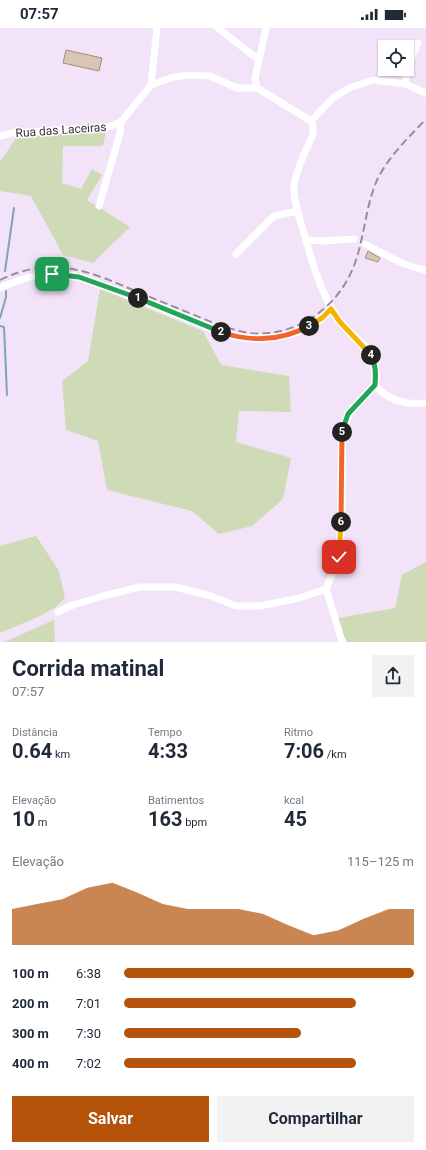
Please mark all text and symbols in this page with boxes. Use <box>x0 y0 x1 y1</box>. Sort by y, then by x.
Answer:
text: 07:57 <box>20 5 59 23</box>
map controls <box>378 40 414 76</box>
button: locate <box>378 40 414 76</box>
street label: Rua das Laceiras <box>15 120 107 140</box>
pin <box>35 257 69 291</box>
icon: arrive <box>41 263 63 285</box>
pin: 1 <box>128 288 148 308</box>
text: 1 <box>135 291 141 304</box>
pin: 3 <box>299 316 319 336</box>
text: 3 <box>306 319 312 332</box>
pin: 2 <box>211 322 231 342</box>
text: 2 <box>218 325 224 338</box>
pin: 4 <box>361 345 381 365</box>
text: 4 <box>368 348 374 361</box>
pin: 5 <box>332 422 352 442</box>
text: 5 <box>339 425 345 438</box>
pin: 6 <box>331 512 351 532</box>
text: 6 <box>338 515 344 528</box>
pin <box>322 540 356 574</box>
icon: check <box>328 546 350 568</box>
button: share <box>372 655 414 697</box>
text: Corrida matinal <box>12 656 164 681</box>
text: 07:57 <box>12 684 44 699</box>
text: Distância <box>12 726 58 739</box>
text: Tempo <box>148 726 182 739</box>
text: Ritmo <box>284 726 313 739</box>
text: 0.64 <box>12 739 52 763</box>
text: 4:33 <box>148 739 188 763</box>
text: 7:06 <box>284 739 324 763</box>
text: km <box>52 748 70 761</box>
text: /km <box>324 748 347 761</box>
text: Elevação <box>12 794 56 807</box>
text: Batimentos <box>148 794 204 807</box>
text: kcal <box>284 794 304 807</box>
text: 10 <box>12 807 35 831</box>
text: 163 <box>148 807 182 831</box>
text: 45 <box>284 807 307 831</box>
text: m <box>35 816 47 829</box>
text: bpm <box>182 816 207 829</box>
text: Elevação <box>12 854 64 869</box>
text: 115–125 m <box>347 854 414 869</box>
text: 100 m <box>12 966 49 981</box>
text: 6:38 <box>76 966 101 981</box>
text: 200 m <box>12 996 49 1011</box>
text: 7:01 <box>76 996 101 1011</box>
text: 300 m <box>12 1026 49 1041</box>
text: 7:30 <box>76 1026 101 1041</box>
text: 400 m <box>12 1056 49 1071</box>
text: 7:02 <box>76 1056 101 1071</box>
button: Salvar <box>12 1096 209 1142</box>
button: Compartilhar <box>217 1096 414 1142</box>

